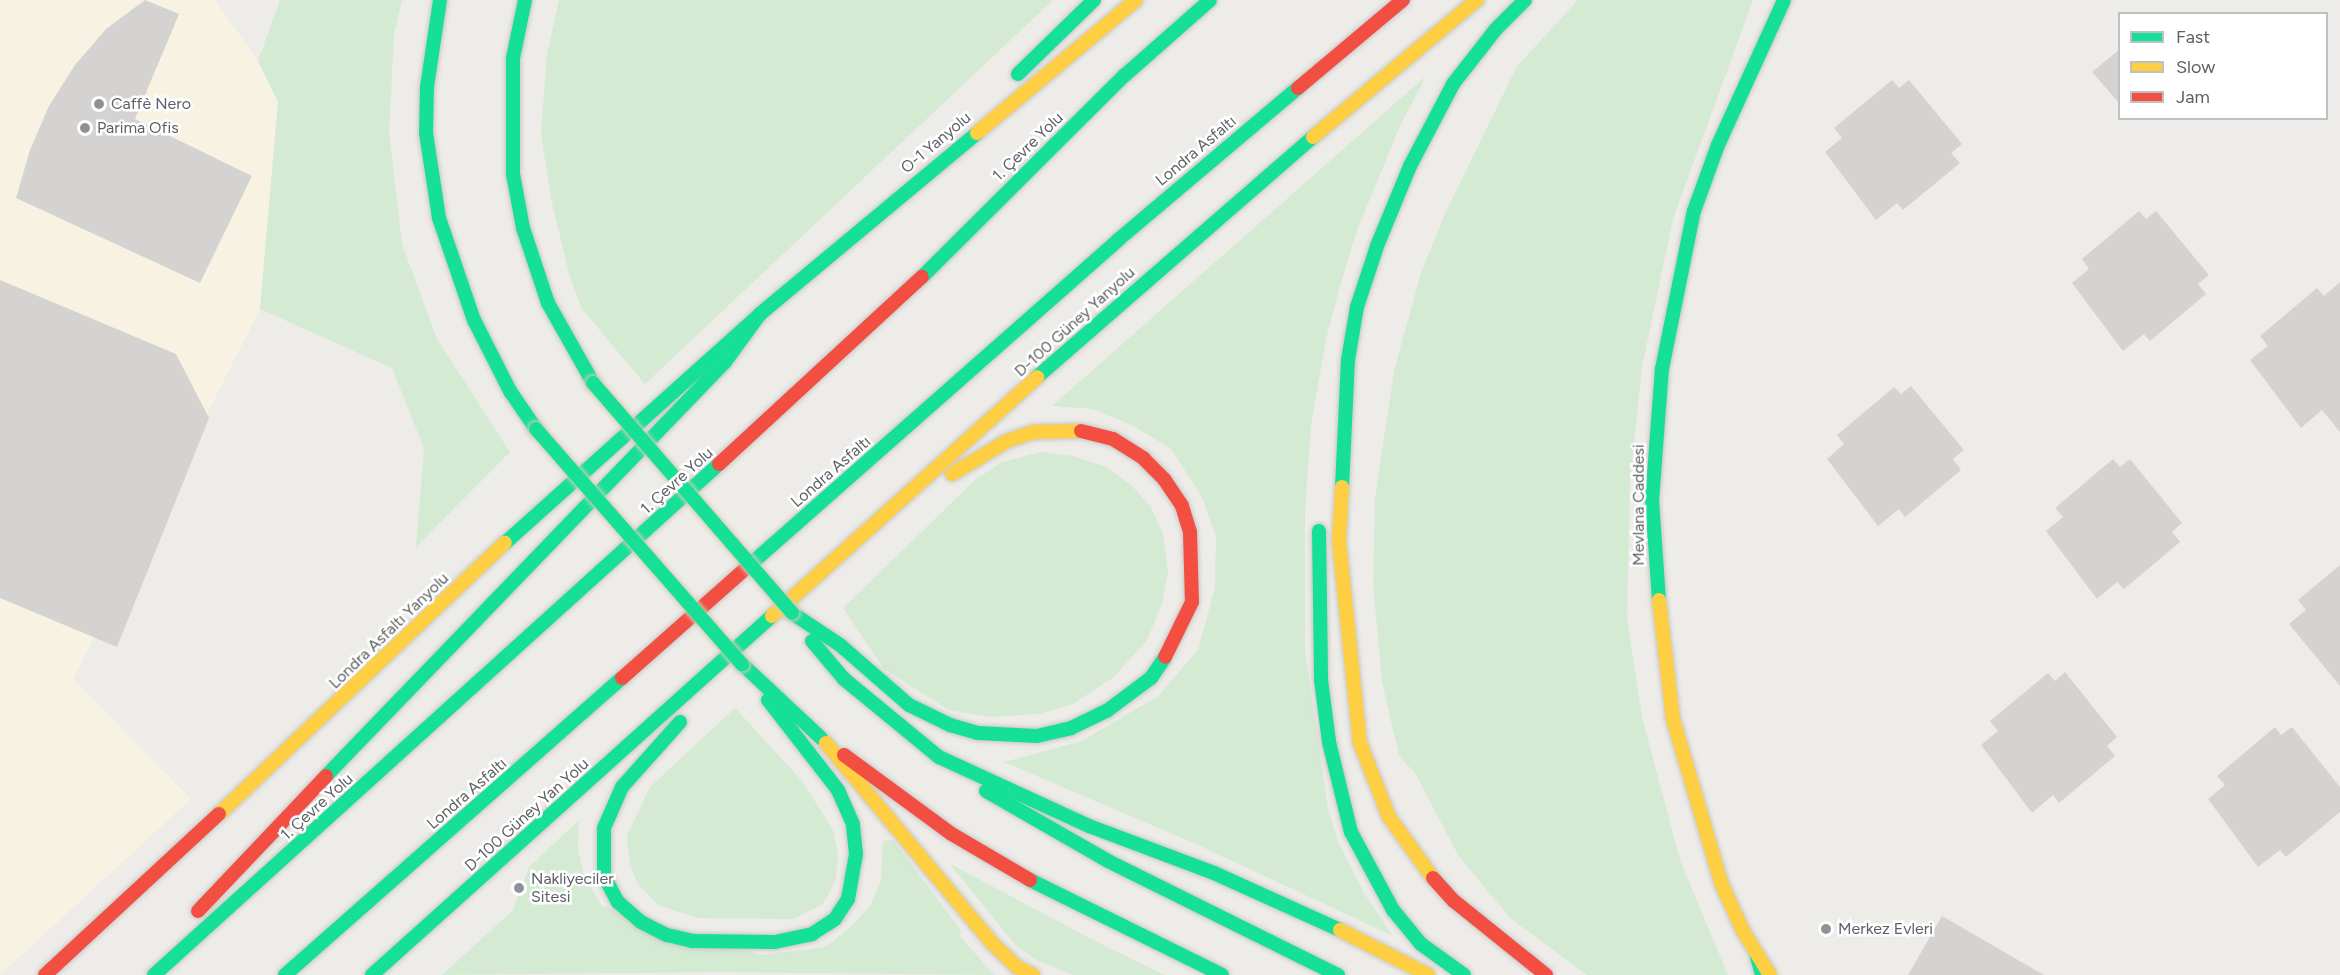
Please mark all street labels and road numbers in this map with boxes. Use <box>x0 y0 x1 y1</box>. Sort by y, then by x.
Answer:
street label: O-1 Yanyolu <box>897 108 975 178</box>
street label: 1. Çevre Yolu <box>989 109 1067 185</box>
street label: Londra Asfaltı <box>1152 112 1240 190</box>
street label: D-100 Güney Yanyolu <box>1011 263 1139 381</box>
street label: Londra Asfaltı <box>787 432 875 512</box>
street label: 1. Çevre Yolu <box>637 443 717 519</box>
street label: Mevlana Caddesi <box>1629 444 1649 566</box>
street label: Londra Asfaltı Yanyolu <box>325 569 453 693</box>
street label: Londra Asfaltı <box>423 754 511 834</box>
street label: D-100 Güney Yan Yolu <box>461 754 593 876</box>
street label: 1. Çevre Yolu <box>277 769 357 845</box>

